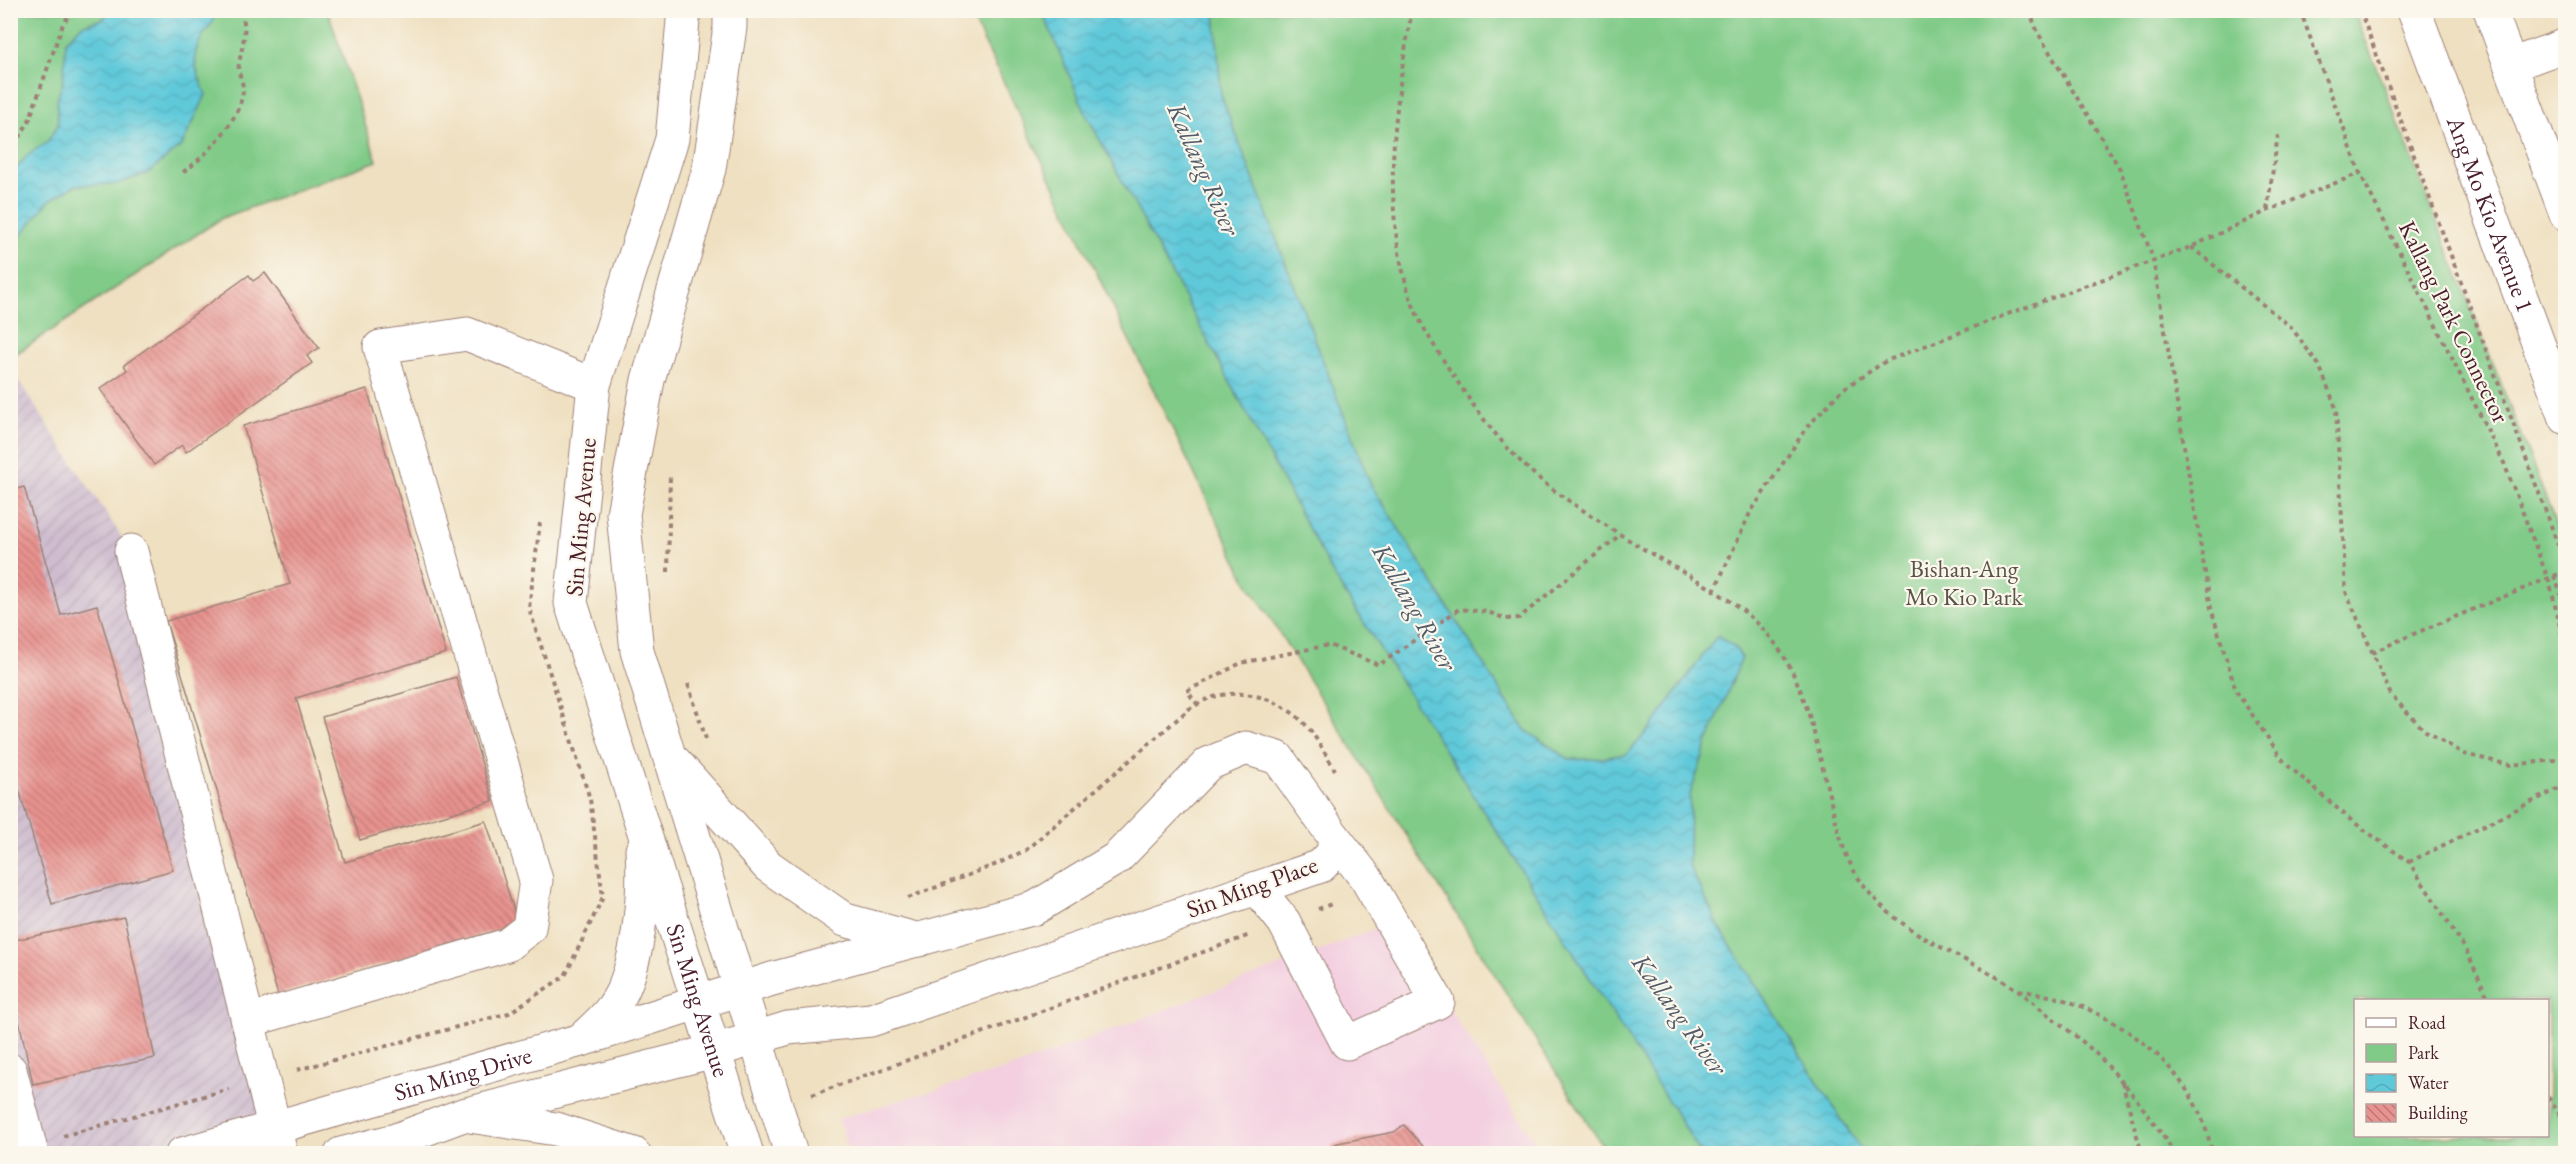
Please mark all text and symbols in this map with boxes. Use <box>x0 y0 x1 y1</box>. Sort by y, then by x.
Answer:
water label: Kallang River <box>1159 96 1249 242</box>
street label: Ang Mo Kio Avenue 1 <box>2440 111 2541 316</box>
street label: Kallang Park Connector <box>2392 216 2517 428</box>
street label: Sin Ming Avenue <box>558 437 603 597</box>
water label: Kallang River <box>1364 536 1466 678</box>
park label: Bishan-Ang Mo Kio Park <box>1905 553 2024 612</box>
street label: Sin Ming Place <box>1182 849 1322 925</box>
street label: Sin Ming Avenue <box>659 920 737 1081</box>
water label: Kallang River <box>1624 946 1736 1082</box>
legend <box>2354 999 2549 1137</box>
text: Road <box>2408 1011 2447 1034</box>
street label: Sin Ming Drive <box>390 1039 535 1108</box>
text: Park <box>2408 1041 2439 1064</box>
text: Water <box>2408 1071 2449 1094</box>
text: Building <box>2408 1101 2468 1124</box>

